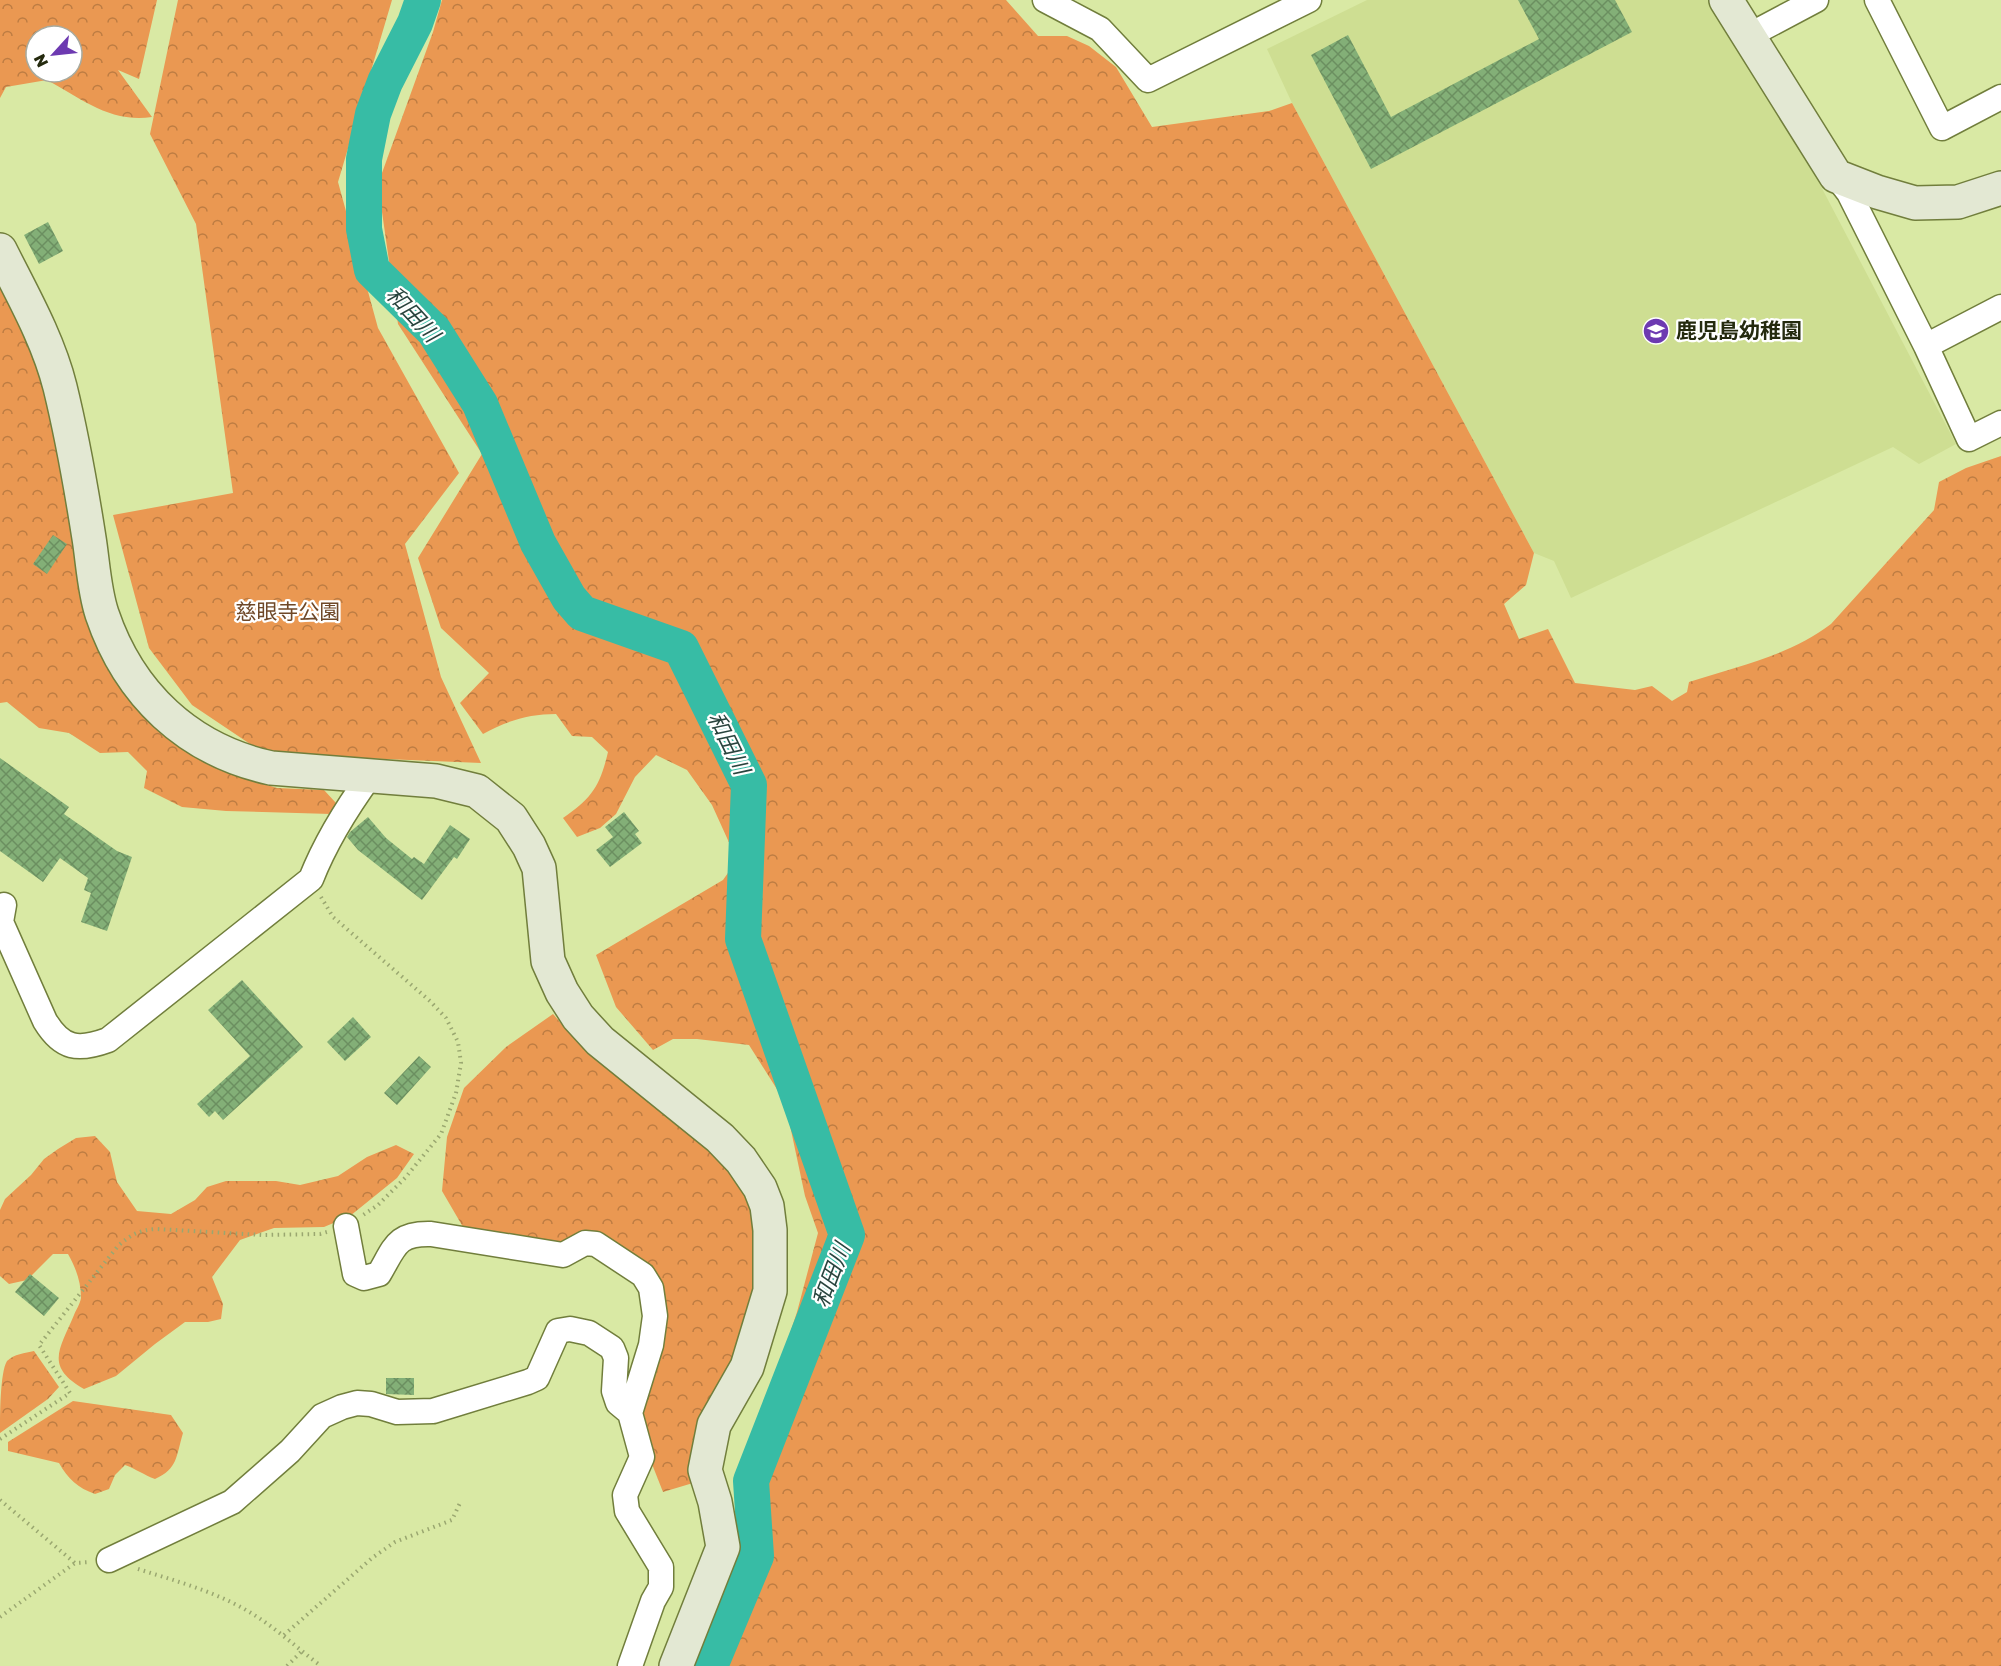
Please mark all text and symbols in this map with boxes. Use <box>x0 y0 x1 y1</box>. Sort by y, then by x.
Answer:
north arrow <box>24 24 84 84</box>
text: N <box>29 51 52 71</box>
water label: 和田川 <box>381 280 447 348</box>
school or university icon: 鹿児島幼稚園 <box>1641 316 1671 346</box>
place label: 鹿児島幼稚園 <box>1676 317 1802 343</box>
park label: 慈眼寺公園 <box>236 598 341 624</box>
water label: 和田川 <box>703 707 757 780</box>
water label: 和田川 <box>806 1237 856 1310</box>

